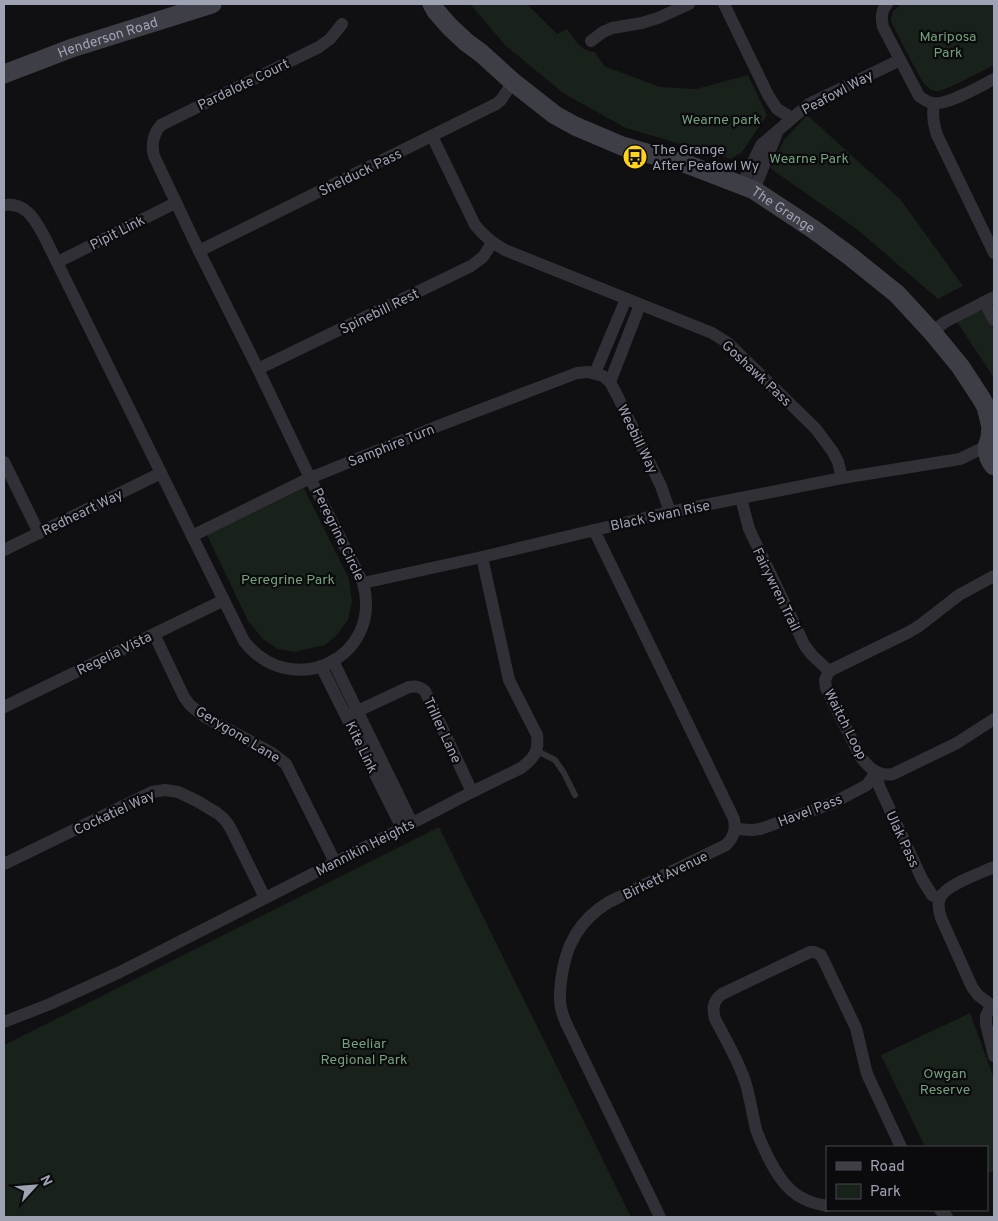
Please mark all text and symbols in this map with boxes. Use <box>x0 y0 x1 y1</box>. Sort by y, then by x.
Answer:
street label: Henderson Road <box>56 15 160 63</box>
park label: Mariposa Park <box>920 29 976 62</box>
street label: Pardalote Court <box>195 56 292 115</box>
street label: Peafowl Way <box>799 67 876 119</box>
park label: Wearne park <box>681 112 761 129</box>
place label: The Grange After Peafowl Wy <box>652 142 759 175</box>
bus stop icon: The Grange After Peafowl Wy <box>622 144 648 170</box>
street label: Shelduck Pass <box>316 146 405 201</box>
park label: Wearne Park <box>769 151 849 168</box>
street label: The Grange <box>748 184 818 238</box>
street label: Pipit Link <box>87 212 148 254</box>
street label: Spinebill Rest <box>337 286 422 339</box>
street label: Goshawk Pass <box>718 338 794 411</box>
street label: Weebill Way <box>613 402 661 477</box>
street label: Samphire Turn <box>346 421 437 471</box>
street label: Peregrine Circle <box>308 485 367 584</box>
street label: Redheart Way <box>39 486 126 540</box>
street label: Black Swan Rise <box>609 498 712 535</box>
street label: Fairywren Trail <box>748 545 803 634</box>
park label: Peregrine Park <box>241 572 335 589</box>
street label: Regelia Vista <box>75 629 155 680</box>
street label: Waitch Loop <box>820 686 870 763</box>
street label: Triller Lane <box>419 695 464 766</box>
street label: Gerygone Lane <box>192 703 283 767</box>
street label: Kite Link <box>341 719 380 776</box>
street label: Cockatiel Way <box>71 787 158 840</box>
street label: Havel Pass <box>776 791 845 831</box>
street label: Ulak Pass <box>881 809 922 871</box>
street label: Mannikin Heights <box>314 816 418 880</box>
street label: Birkett Avenue <box>620 848 711 904</box>
park label: Beeliar Regional Park <box>320 1036 408 1069</box>
park label: Owgan Reserve <box>920 1066 970 1099</box>
legend <box>826 1146 988 1211</box>
text: Road <box>870 1158 905 1177</box>
north arrow <box>10 1161 60 1211</box>
text: N <box>35 1173 55 1189</box>
text: Park <box>870 1183 901 1202</box>

